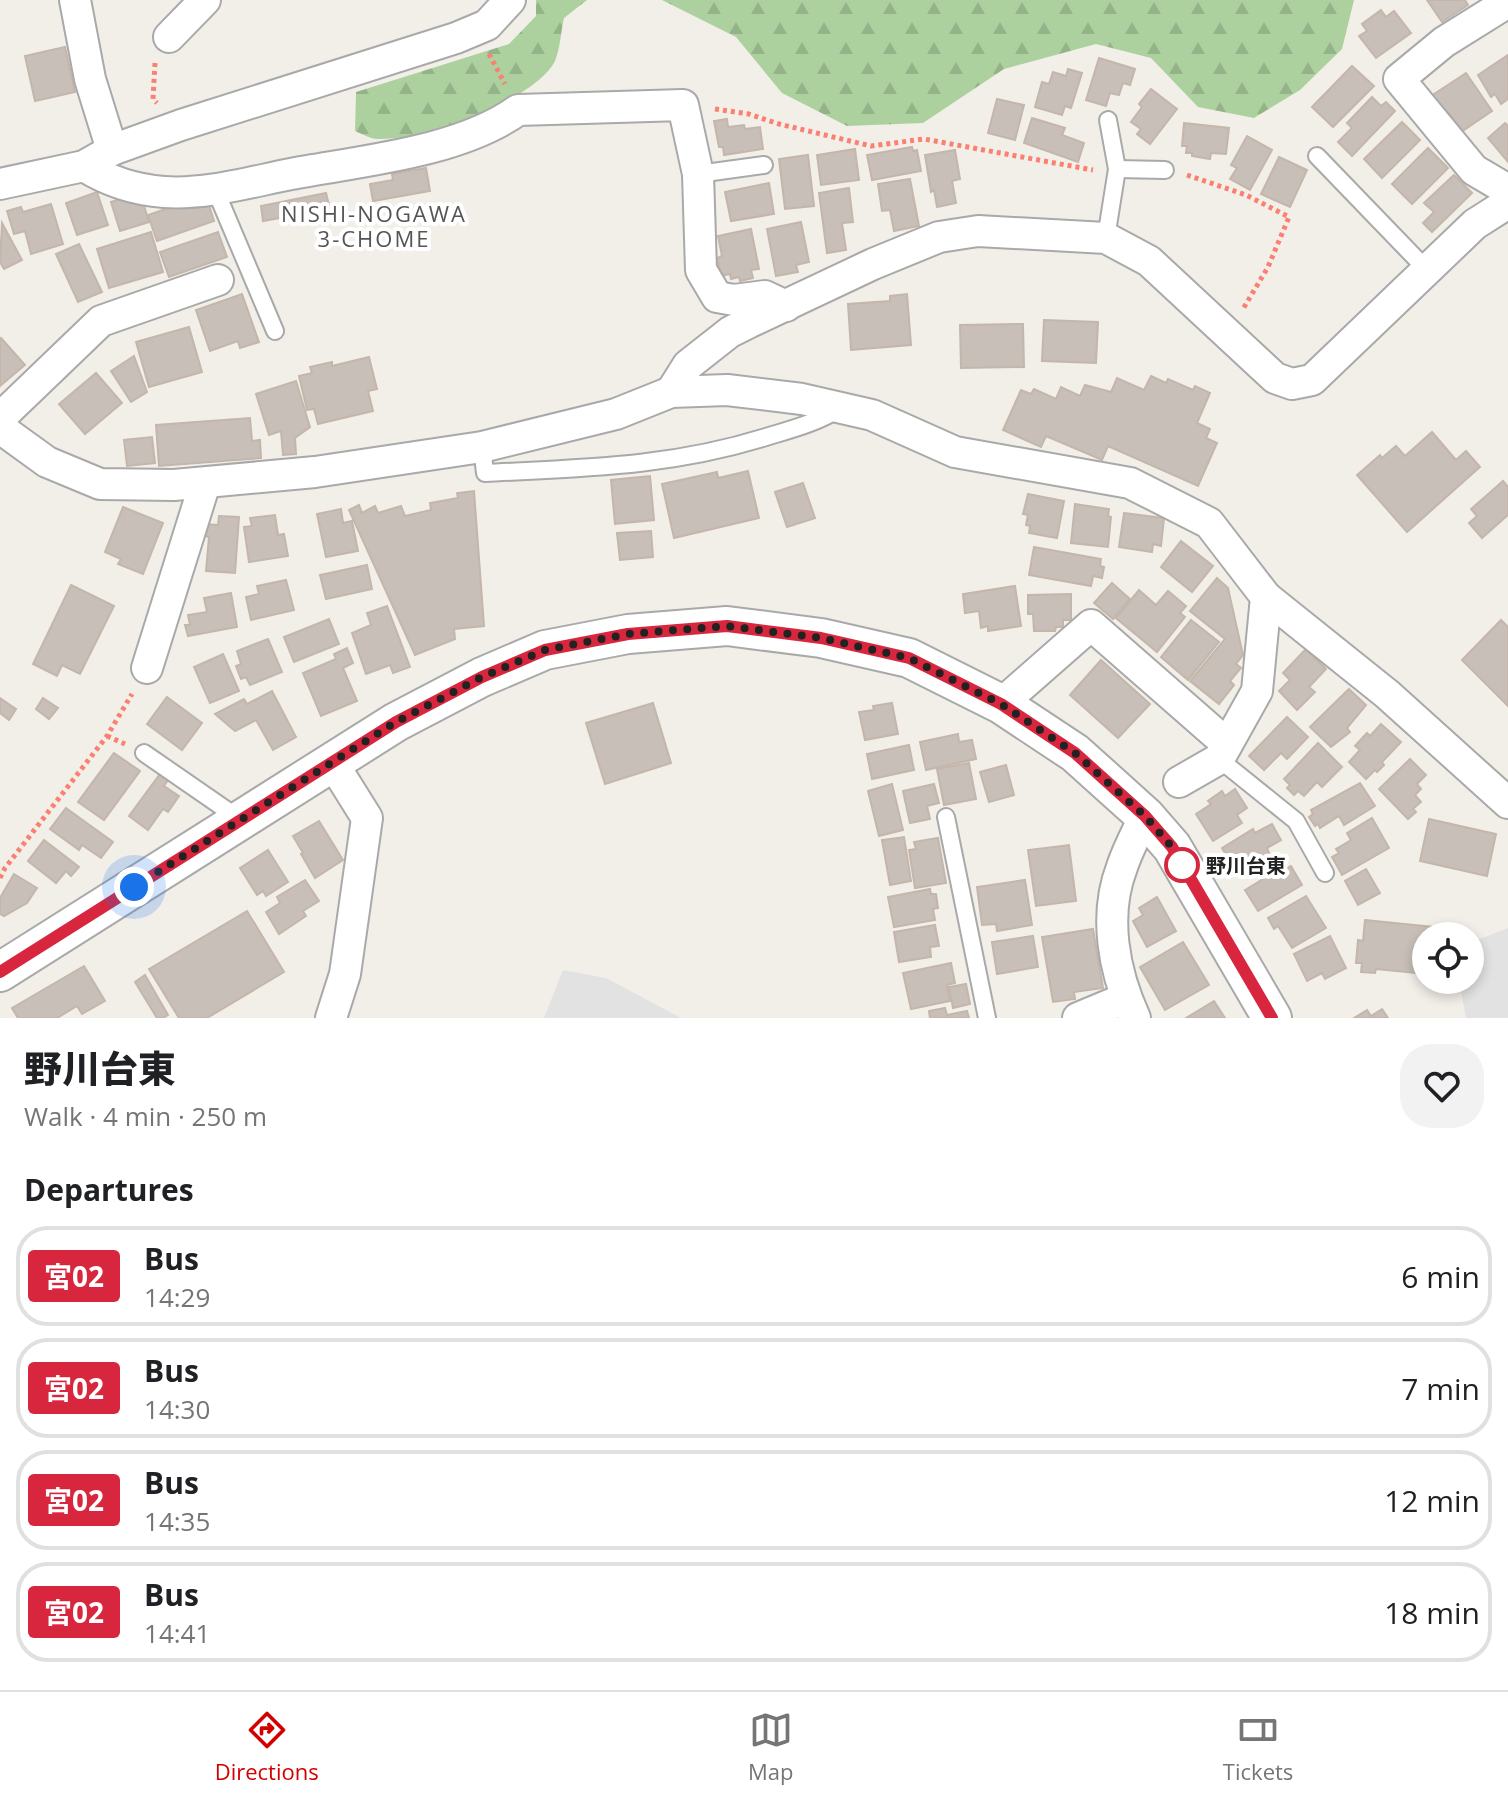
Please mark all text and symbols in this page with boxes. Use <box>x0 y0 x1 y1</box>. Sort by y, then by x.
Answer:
district label: NISHI-NOGAWA 3-CHOME <box>281 198 467 253</box>
marker: 野川台東 <box>1165 848 1199 882</box>
place label: 野川台東 <box>1206 852 1286 879</box>
your location <box>114 867 154 907</box>
map controls <box>1412 922 1484 994</box>
button: locate <box>1412 922 1484 994</box>
text: 野川台東 <box>24 1042 176 1094</box>
button: heart <box>1400 1044 1484 1128</box>
text: Walk · 4 min · 250 m <box>24 1098 267 1134</box>
text: Departures <box>24 1169 194 1210</box>
text: Bus <box>144 1238 199 1279</box>
text: 6 min <box>1401 1256 1480 1297</box>
text: 宮02 <box>44 1257 104 1295</box>
text: 14:29 <box>144 1279 210 1315</box>
text: Bus <box>144 1350 199 1391</box>
text: 7 min <box>1401 1368 1480 1409</box>
text: 宮02 <box>44 1369 104 1407</box>
text: 14:30 <box>144 1391 210 1427</box>
text: Bus <box>144 1462 199 1503</box>
text: 12 min <box>1384 1480 1480 1521</box>
text: 宮02 <box>44 1481 104 1519</box>
text: 14:35 <box>144 1503 210 1539</box>
text: Bus <box>144 1574 199 1615</box>
text: 18 min <box>1384 1592 1480 1633</box>
text: 宮02 <box>44 1593 104 1631</box>
text: 14:41 <box>144 1615 210 1651</box>
tab: Directions <box>215 1708 319 1786</box>
tab: Map <box>748 1708 794 1786</box>
tab: Tickets <box>1223 1708 1293 1786</box>

